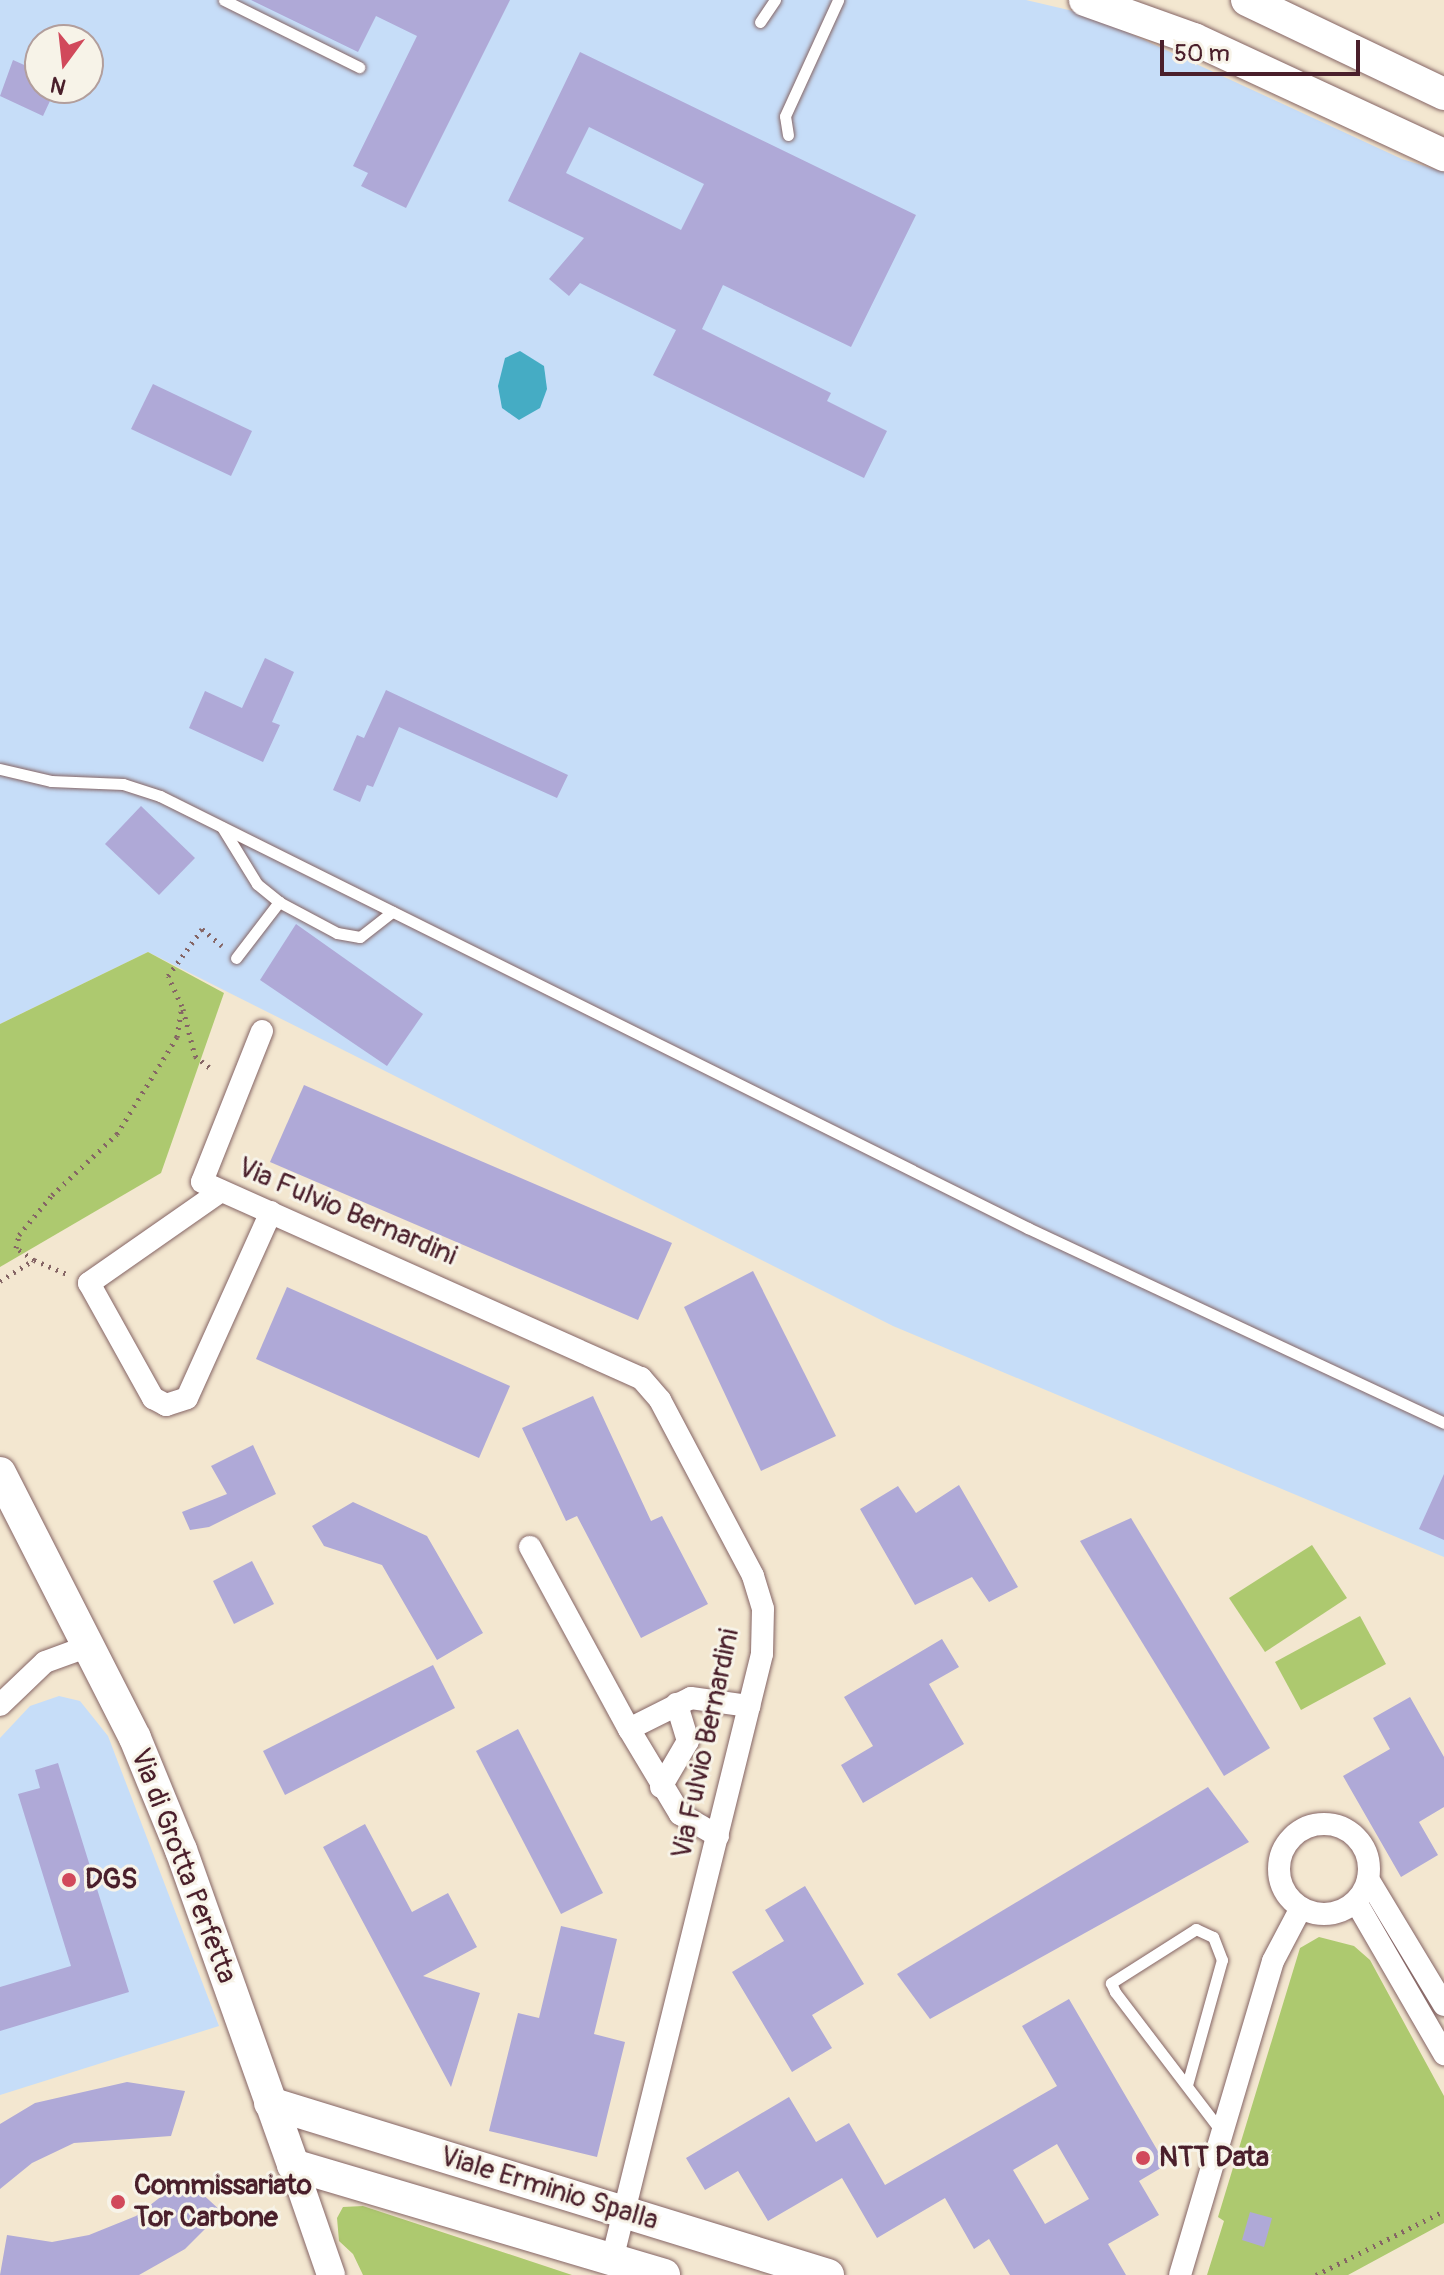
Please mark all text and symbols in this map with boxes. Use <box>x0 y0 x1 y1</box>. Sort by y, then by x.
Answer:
north arrow <box>24 24 104 104</box>
scale bar <box>1164 24 1364 74</box>
text: 50 m <box>1174 39 1230 68</box>
text: N <box>47 70 69 101</box>
street label: Via Fulvio Bernardini <box>233 1151 461 1273</box>
street label: Via Fulvio Bernardini <box>665 1626 747 1862</box>
street label: Via di Grotta Perfetta <box>123 1744 243 1988</box>
place label: DGS <box>85 1863 137 1897</box>
marker: DGS <box>60 1871 78 1889</box>
street label: Viale Erminio Spalla <box>436 2140 662 2238</box>
place label: NTT Data <box>1159 2141 1269 2175</box>
marker: NTT Data <box>1134 2149 1152 2167</box>
place label: Commissariato Tor Carbone <box>134 2169 312 2235</box>
marker: Commissariato Tor Carbone <box>109 2193 127 2211</box>

